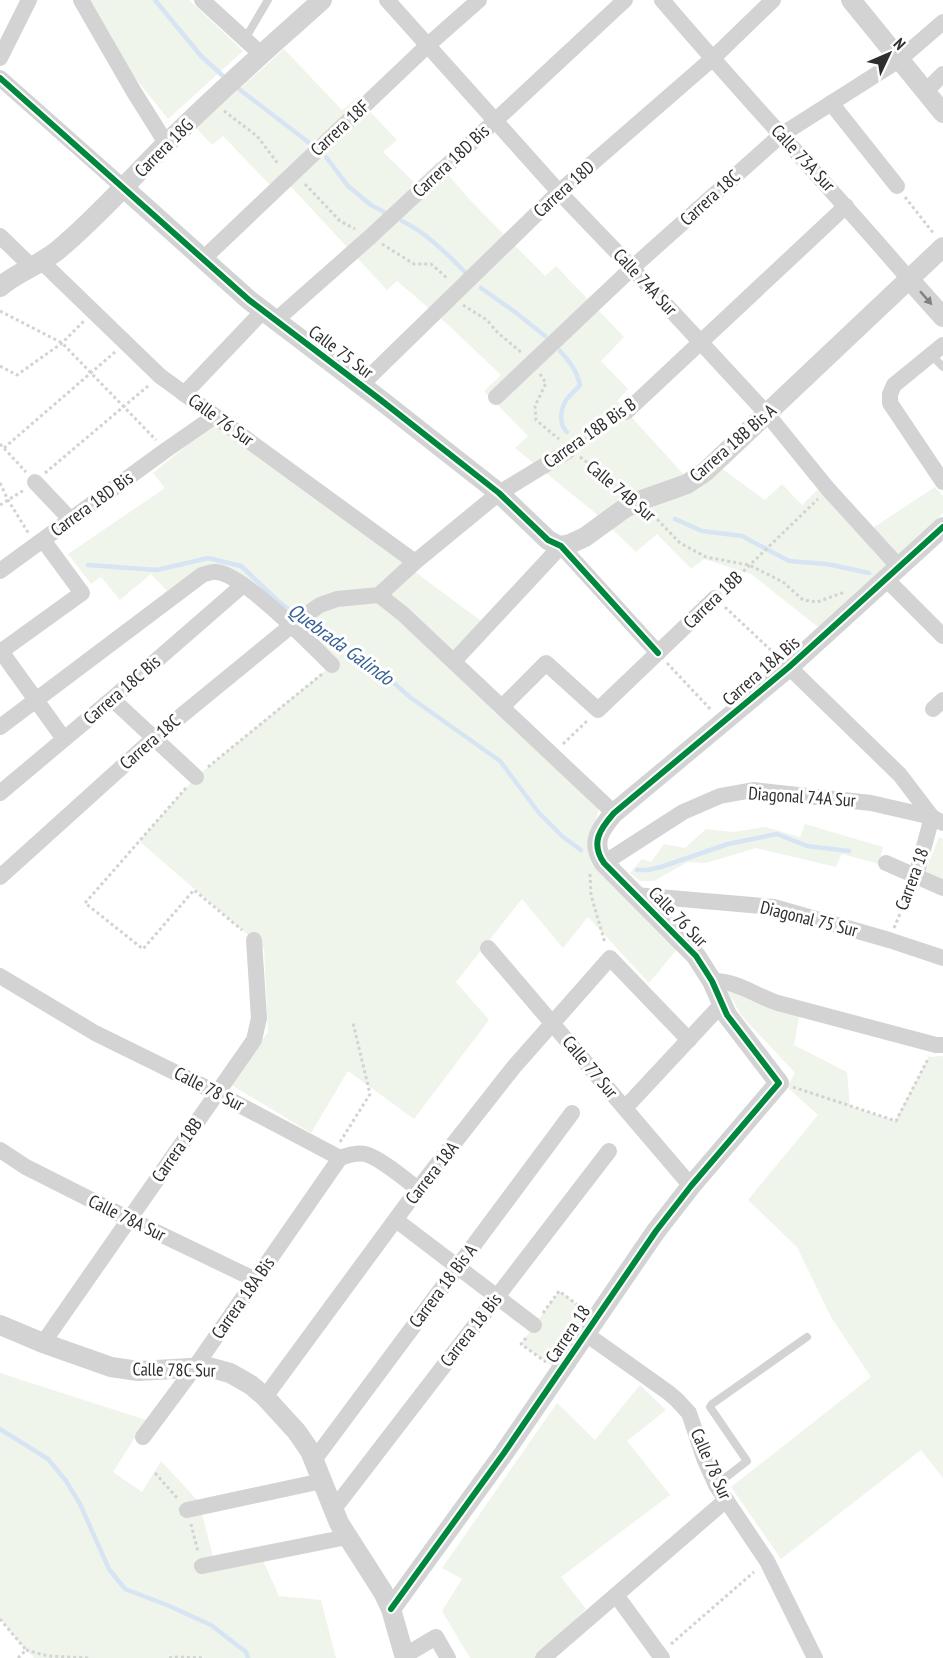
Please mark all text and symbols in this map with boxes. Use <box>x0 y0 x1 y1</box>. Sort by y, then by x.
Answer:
north arrow <box>859 24 919 84</box>
text: N <box>890 34 910 54</box>
street label: Carrera 18F <box>305 95 374 161</box>
street label: Carrera 18G <box>130 113 198 182</box>
street label: Carrera 18D Bis <box>408 119 494 202</box>
street label: Calle 73A Sur <box>767 119 840 196</box>
street label: Carrera 18D <box>528 155 599 222</box>
street label: Carrera 18C <box>675 165 744 231</box>
street label: Calle 74A Sur <box>609 243 682 320</box>
one-way arrow <box>919 290 932 305</box>
street label: Calle 75 Sur <box>304 320 378 383</box>
street label: Calle 76 Sur <box>184 388 259 451</box>
street label: Carrera 18B Bis B <box>539 392 640 473</box>
street label: Carrera 18B Bis A <box>685 398 781 486</box>
street label: Calle 74B Sur <box>582 455 661 526</box>
street label: Carrera 18D Bis <box>46 466 137 541</box>
street label: Carrera 18B <box>678 566 747 633</box>
water label: Quebrada Galindo <box>283 597 400 692</box>
street label: Carrera 18A Bis <box>717 631 804 710</box>
street label: Carrera 18C Bis <box>78 650 165 729</box>
street label: Carrera 18C <box>115 709 185 774</box>
street label: Diagonal 74A Sur <box>748 781 857 812</box>
street label: Carrera 18 <box>890 845 933 913</box>
street label: Calle 76 Sur <box>644 882 713 952</box>
street label: Diagonal 75 Sur <box>758 895 860 942</box>
street label: Calle 77 Sur <box>558 1031 623 1103</box>
street label: Calle 78 Sur <box>170 1061 248 1116</box>
street label: Carrera 18B <box>146 1113 207 1186</box>
street label: Carrera 18A <box>400 1136 463 1209</box>
street label: Calle 78A Sur <box>85 1189 170 1246</box>
street label: Carrera 18 Bis A <box>405 1240 481 1332</box>
street label: Carrera 18A Bis <box>206 1252 279 1343</box>
street label: Carrera 18 Bis <box>436 1289 506 1371</box>
street label: Carrera 18 <box>540 1300 595 1367</box>
street label: Calle 78C Sur <box>132 1357 216 1382</box>
street label: Calle 78 Sur <box>686 1425 737 1503</box>

